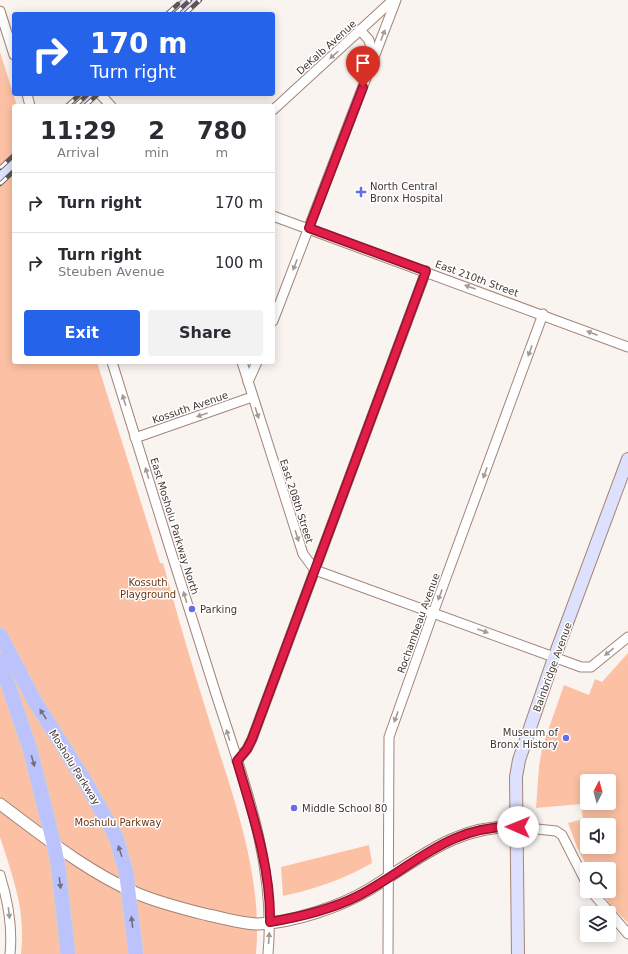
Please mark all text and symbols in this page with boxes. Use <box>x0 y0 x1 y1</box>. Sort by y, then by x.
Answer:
street label: DeKalb Avenue <box>294 18 358 77</box>
text: 170 m <box>90 27 187 60</box>
icon: right <box>24 28 76 80</box>
one-way arrow <box>380 28 386 40</box>
pin <box>346 46 380 87</box>
one-way arrow <box>329 50 339 59</box>
icon: arrive <box>352 52 374 74</box>
text: Turn right <box>90 61 176 82</box>
text: 11:29 <box>40 117 116 145</box>
text: 2 <box>148 117 165 145</box>
text: 780 <box>197 117 247 145</box>
text: Arrival <box>57 145 99 160</box>
text: min <box>144 145 169 160</box>
text: m <box>216 145 228 160</box>
place label: North Central Bronx Hospital <box>370 181 443 204</box>
marker: North Central Bronx Hospital <box>355 186 367 198</box>
icon: right <box>24 192 46 214</box>
text: Turn right <box>58 194 142 212</box>
text: 170 m <box>215 194 263 212</box>
text: Turn right <box>58 246 142 264</box>
icon: right <box>24 252 46 274</box>
text: 100 m <box>215 254 263 272</box>
street label: East 210th Street <box>434 258 520 299</box>
one-way arrow <box>292 259 298 270</box>
text: Steuben Avenue <box>58 264 165 279</box>
one-way arrow <box>463 284 475 290</box>
button: Exit <box>24 310 140 356</box>
button: Share <box>148 310 263 356</box>
one-way arrow <box>585 329 597 335</box>
one-way arrow <box>526 345 532 357</box>
street label: Kossuth Avenue <box>151 389 230 426</box>
one-way arrow <box>121 394 127 406</box>
one-way arrow <box>255 407 261 419</box>
one-way arrow <box>196 412 208 418</box>
street label: East Mosholu Parkway North <box>148 456 201 596</box>
street label: East 208th Street <box>278 458 315 545</box>
one-way arrow <box>144 467 150 479</box>
one-way arrow <box>481 467 487 479</box>
one-way arrow <box>294 531 300 543</box>
street label: Rochambeau Avenue <box>395 572 442 675</box>
park label: Kossuth Playground <box>120 577 176 600</box>
one-way arrow <box>436 589 442 601</box>
one-way arrow <box>182 591 188 603</box>
marker: Parking <box>187 604 197 614</box>
place label: Parking <box>200 604 237 615</box>
street label: Bainbridge Avenue <box>531 621 574 713</box>
one-way arrow <box>477 629 489 635</box>
one-way arrow <box>604 648 615 657</box>
one-way arrow <box>39 708 46 720</box>
one-way arrow <box>393 712 399 724</box>
place label: Museum of Bronx History <box>490 727 558 750</box>
street label: Mosholu Parkway <box>47 728 102 807</box>
one-way arrow <box>225 728 231 740</box>
marker: Museum of Bronx History <box>561 733 571 743</box>
one-way arrow <box>30 755 36 767</box>
north arrow <box>580 774 616 810</box>
map controls <box>580 774 616 942</box>
marker: Middle School 80 <box>289 803 299 813</box>
place label: Middle School 80 <box>302 803 387 814</box>
position arrow <box>497 806 539 848</box>
park label: Moshulu Parkway <box>75 817 161 828</box>
button: sound <box>580 818 616 854</box>
one-way arrow <box>117 845 123 857</box>
button: search <box>580 862 616 898</box>
one-way arrow <box>57 877 63 889</box>
button: layers <box>580 906 616 942</box>
one-way arrow <box>6 907 13 919</box>
one-way arrow <box>129 916 135 928</box>
one-way arrow <box>265 932 272 944</box>

